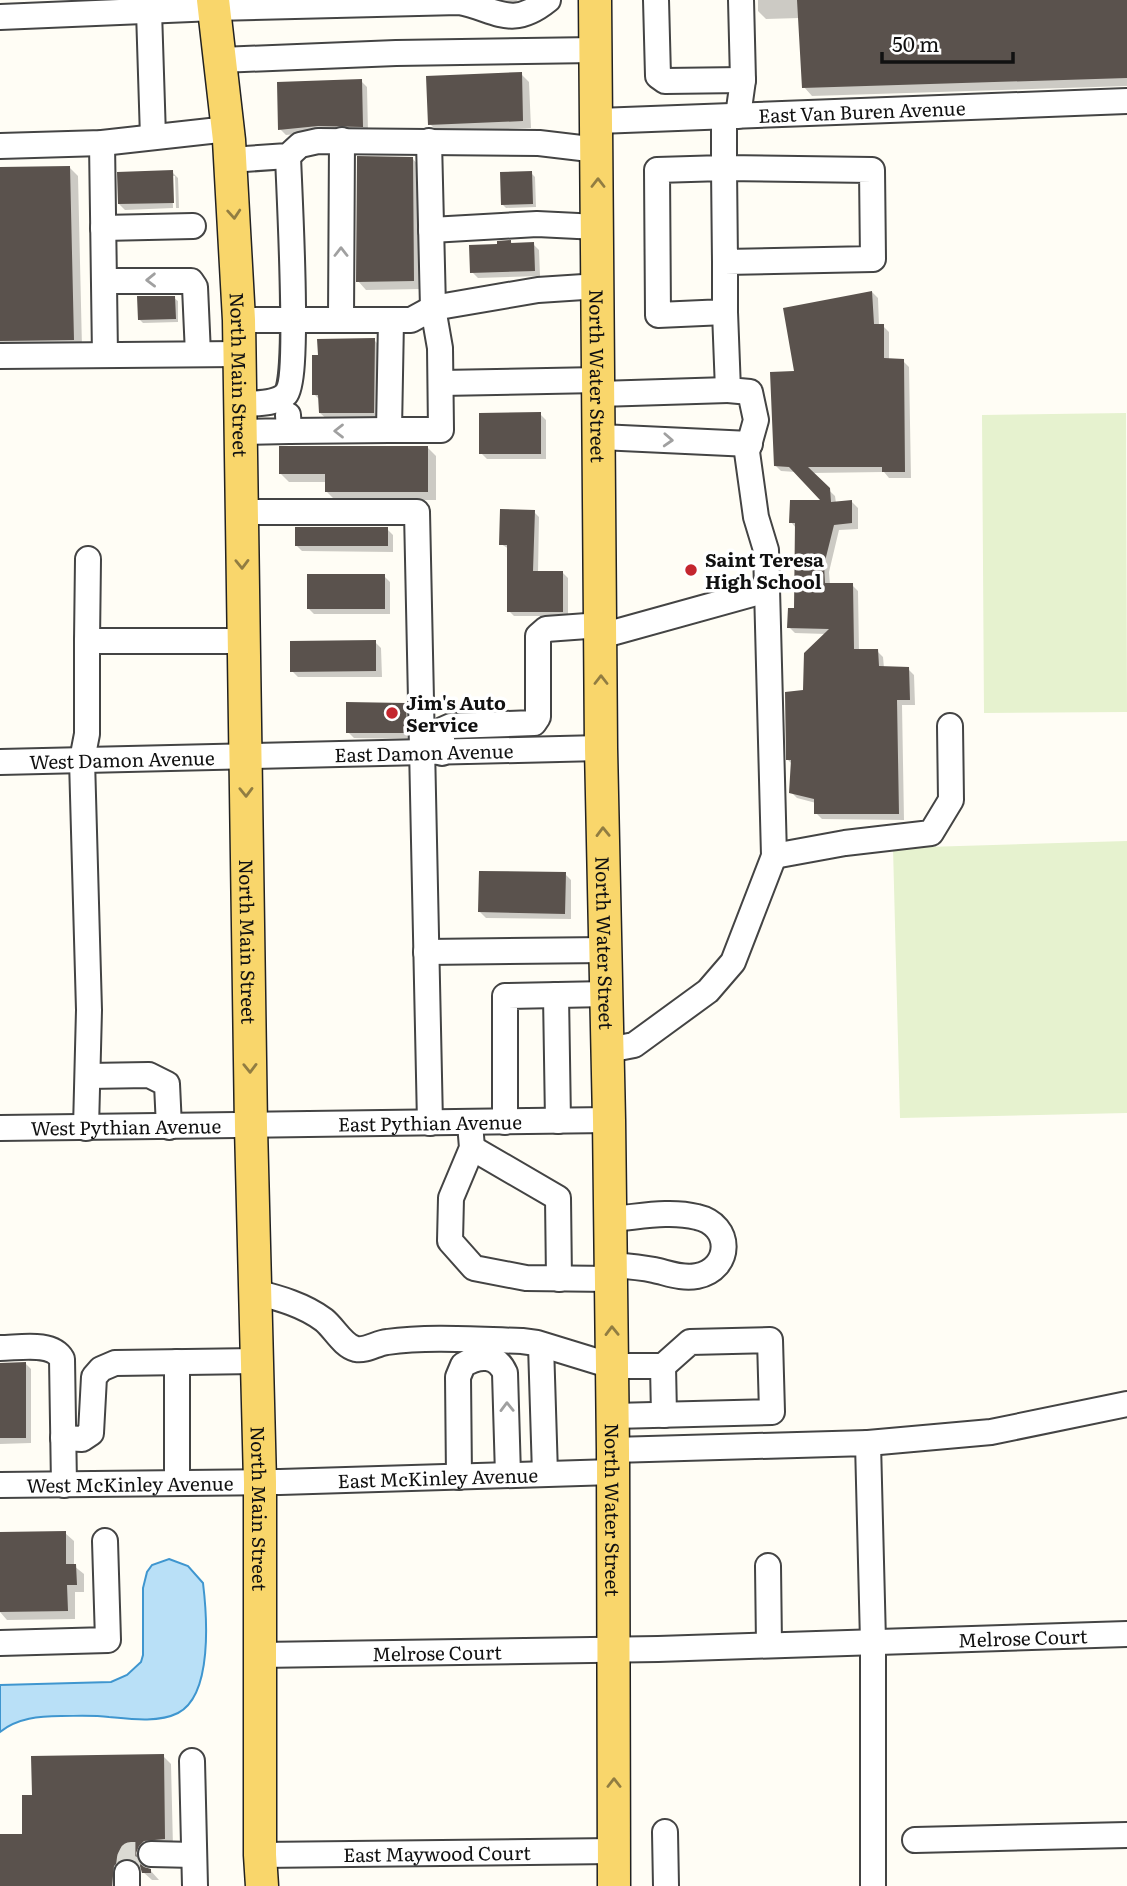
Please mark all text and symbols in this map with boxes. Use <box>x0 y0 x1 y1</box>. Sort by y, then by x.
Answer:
scale bar <box>882 21 1013 65</box>
text: 50 m <box>892 27 939 58</box>
street label: East Van Buren Avenue <box>758 93 966 129</box>
one-way arrow <box>590 177 606 188</box>
one-way arrow <box>226 209 241 220</box>
one-way arrow <box>334 246 349 257</box>
one-way arrow <box>146 272 157 287</box>
street label: North Water Street <box>583 289 613 463</box>
street label: North Main Street <box>223 292 255 458</box>
one-way arrow <box>333 423 344 439</box>
one-way arrow <box>662 433 673 448</box>
place label: Saint Teresa High School <box>705 545 824 595</box>
one-way arrow <box>235 559 250 570</box>
marker: Saint Teresa High School <box>683 562 699 578</box>
one-way arrow <box>593 674 609 685</box>
place label: Jim's Auto Service <box>406 688 506 738</box>
marker: Jim's Auto Service <box>384 705 400 721</box>
street label: East Damon Avenue <box>334 736 514 768</box>
street label: West Damon Avenue <box>29 743 215 775</box>
one-way arrow <box>238 787 254 797</box>
one-way arrow <box>595 826 611 836</box>
street label: North Water Street <box>589 856 621 1030</box>
street label: North Main Street <box>233 859 263 1025</box>
one-way arrow <box>242 1063 258 1074</box>
street label: East Pythian Avenue <box>338 1107 522 1138</box>
street label: West Pythian Avenue <box>30 1111 222 1142</box>
one-way arrow <box>604 1325 620 1335</box>
one-way arrow <box>499 1401 514 1412</box>
street label: North Water Street <box>599 1423 627 1597</box>
street label: North Main Street <box>245 1426 274 1591</box>
street label: East McKinley Avenue <box>337 1460 539 1494</box>
street label: West McKinley Avenue <box>26 1468 234 1499</box>
street label: Melrose Court <box>958 1621 1088 1653</box>
street label: Melrose Court <box>372 1637 502 1667</box>
one-way arrow <box>606 1777 622 1788</box>
street label: East Maywood Court <box>343 1838 531 1868</box>

